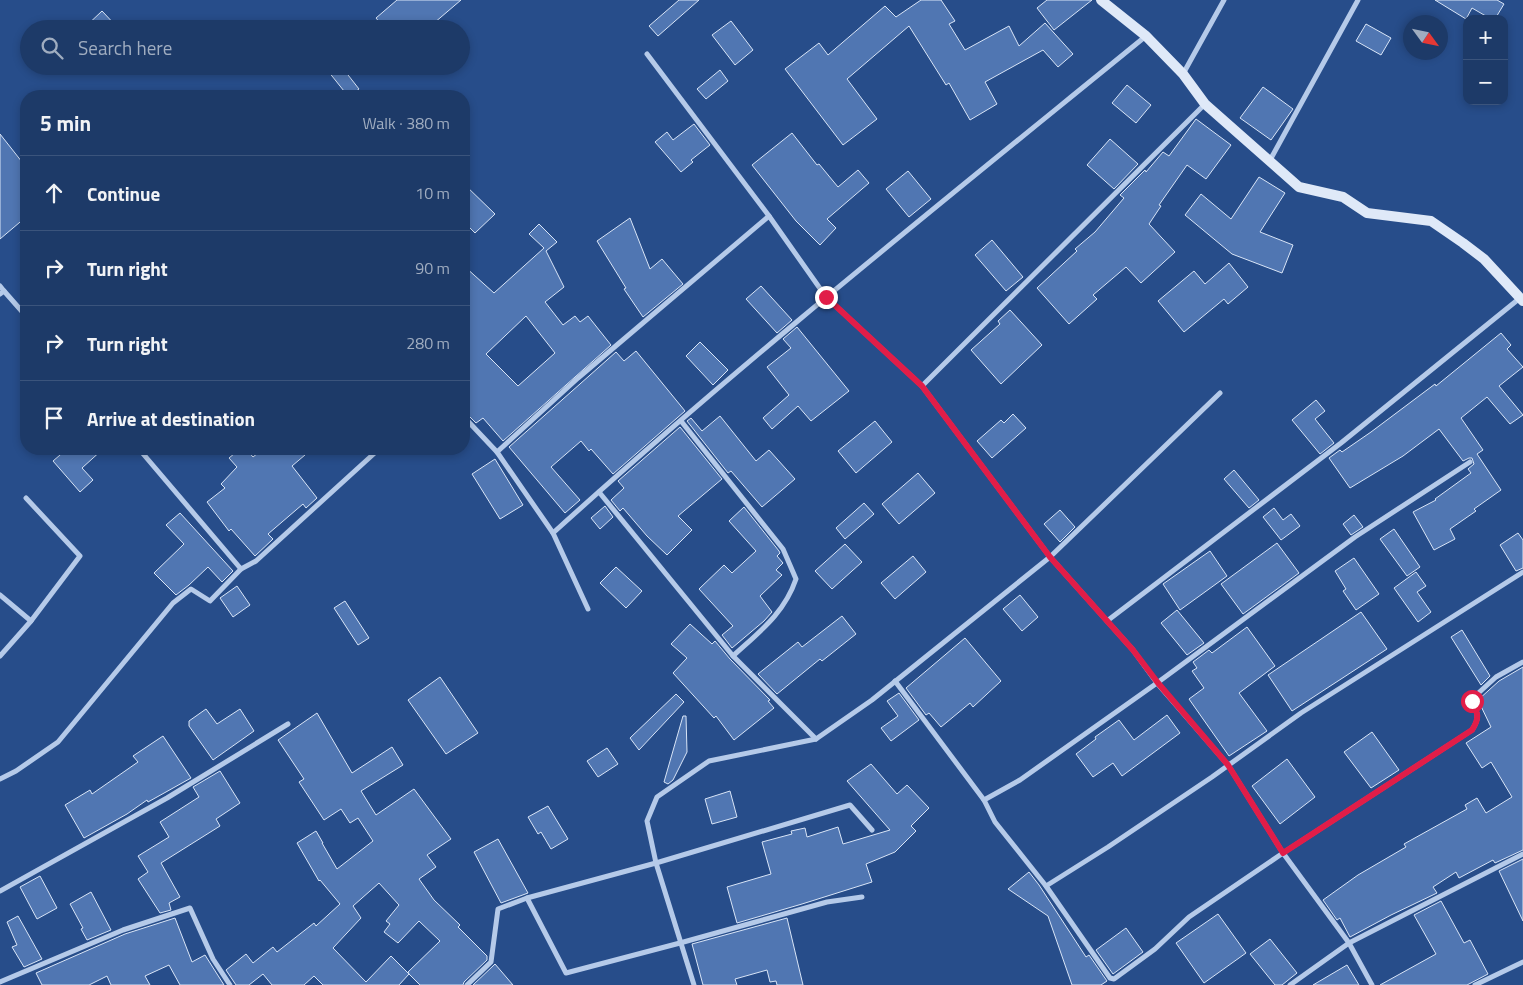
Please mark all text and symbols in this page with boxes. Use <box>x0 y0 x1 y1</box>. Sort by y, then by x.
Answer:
north arrow <box>1403 15 1448 60</box>
map controls <box>1463 15 1508 105</box>
button: + <box>1463 15 1508 60</box>
search box <box>20 20 470 75</box>
text: Search here <box>78 33 172 62</box>
icon: search <box>38 34 66 62</box>
button: − <box>1463 60 1508 105</box>
text: 5 min <box>40 107 91 139</box>
text: Walk · 380 m <box>362 111 450 135</box>
icon: ahead <box>40 179 68 207</box>
text: Continue <box>87 179 160 208</box>
text: 10 m <box>415 181 450 205</box>
icon: right <box>40 254 68 282</box>
text: Turn right <box>87 254 168 283</box>
text: 90 m <box>415 256 450 280</box>
route end <box>815 286 838 309</box>
icon: right <box>40 329 68 357</box>
text: Turn right <box>87 329 168 358</box>
text: 280 m <box>406 331 450 355</box>
icon: arrive <box>40 404 68 432</box>
text: Arrive at destination <box>87 404 255 433</box>
route start <box>1461 690 1484 713</box>

